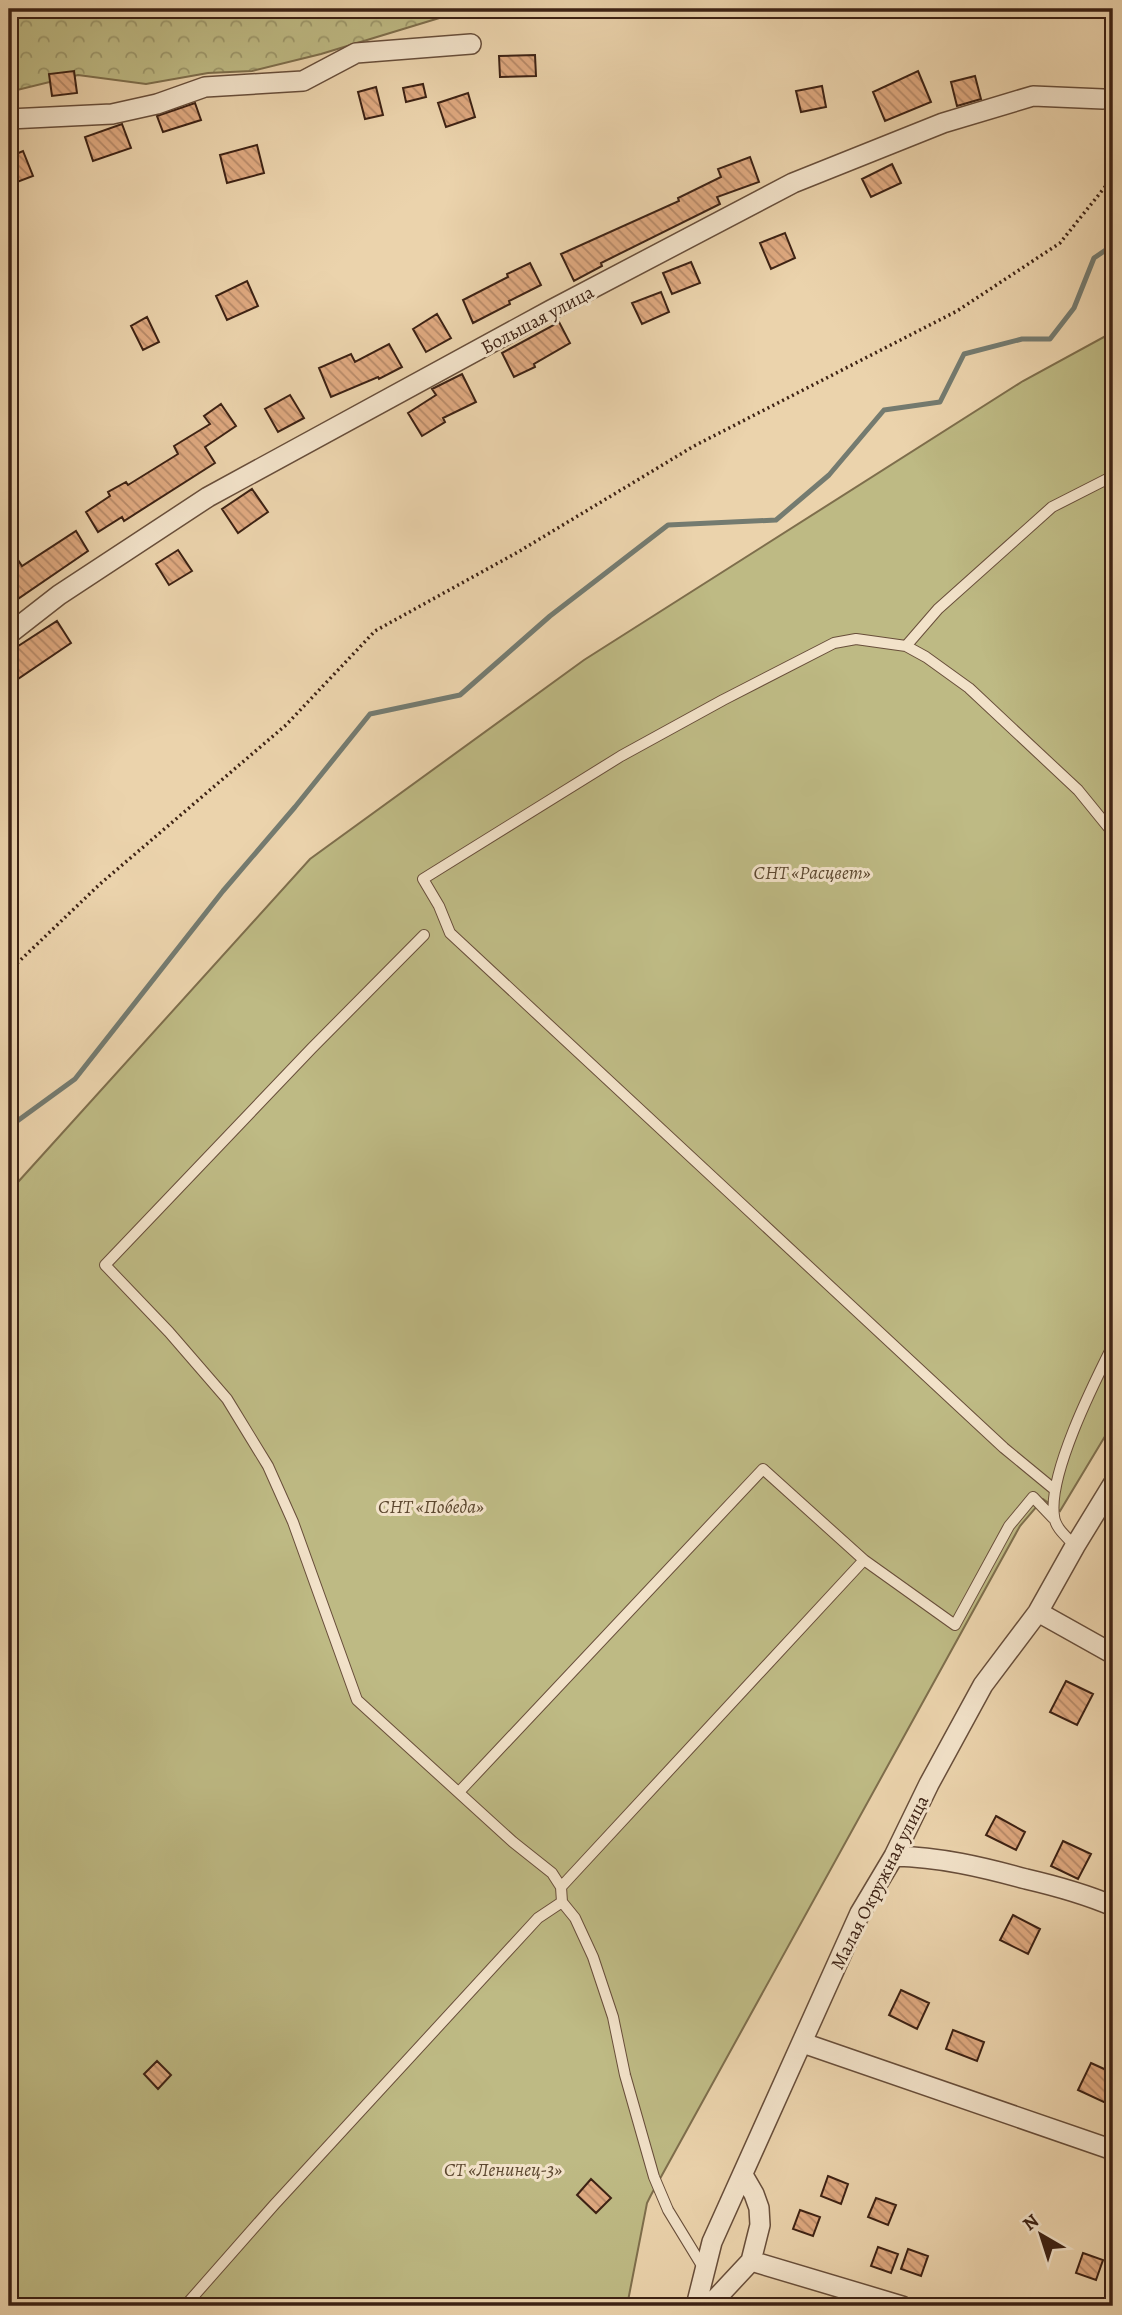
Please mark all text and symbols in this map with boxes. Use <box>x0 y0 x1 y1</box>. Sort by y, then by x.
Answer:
street label: Большая улица <box>476 279 599 361</box>
park label: СНТ «Расцвет» <box>754 860 871 886</box>
park label: СНТ «Победа» <box>378 1494 484 1520</box>
street label: Малая Окружная улица <box>825 1791 935 1974</box>
park label: СТ «Ленинец-3» <box>444 2157 562 2183</box>
north arrow <box>1006 2200 1076 2270</box>
text: N <box>1017 2208 1045 2237</box>

